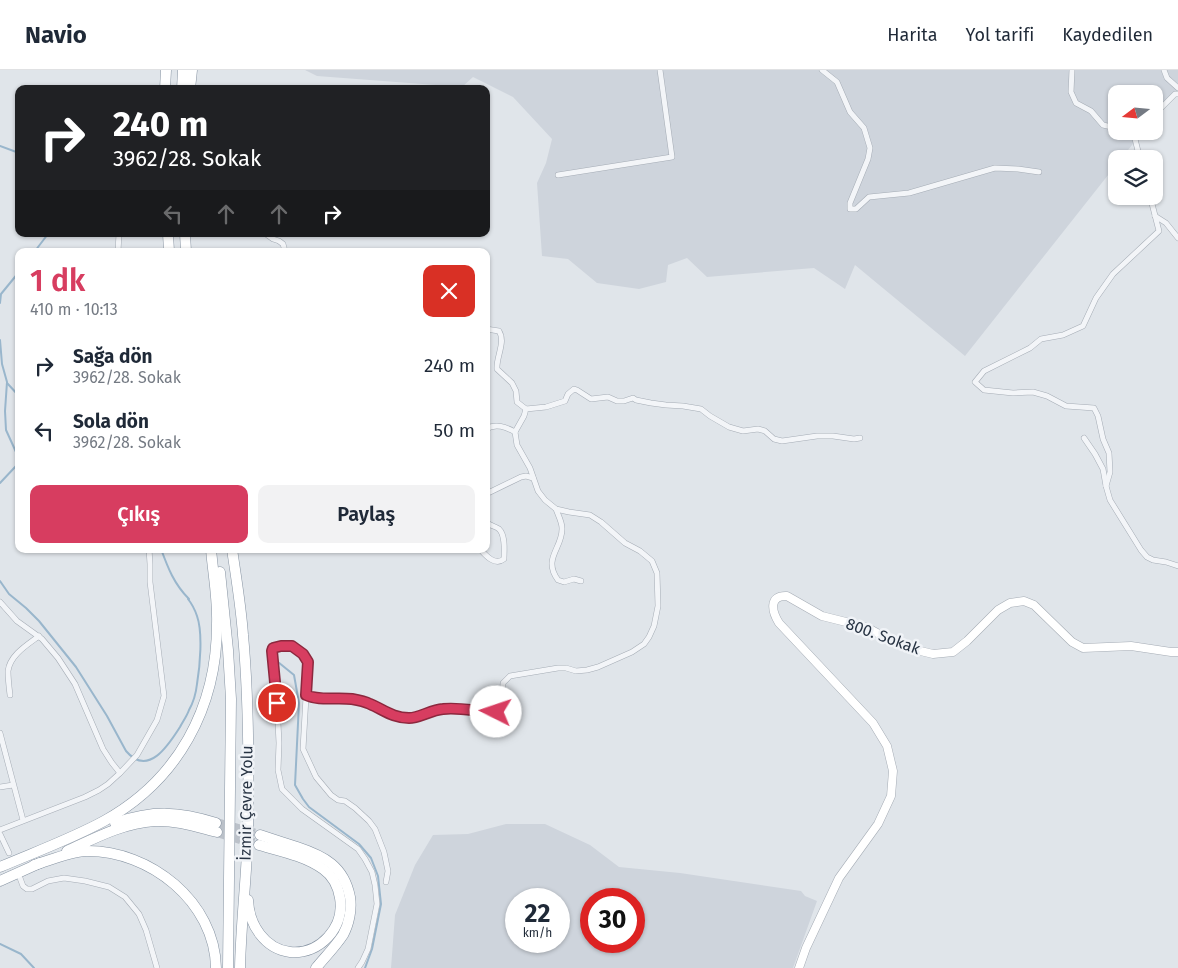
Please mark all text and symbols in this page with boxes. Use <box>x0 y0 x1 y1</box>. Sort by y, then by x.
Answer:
text: Navio <box>25 21 87 49</box>
text: Harita <box>887 24 938 46</box>
text: Yol tarifi <box>966 24 1034 46</box>
text: Kaydedilen <box>1062 24 1153 46</box>
north arrow <box>1108 85 1162 140</box>
map controls <box>1108 85 1163 205</box>
text: 240 m <box>113 103 208 145</box>
icon: right <box>30 105 95 170</box>
text: 3962/28. Sokak <box>113 145 261 172</box>
button: layers <box>1108 150 1163 205</box>
icon: left <box>159 200 187 228</box>
icon: ahead <box>212 200 240 228</box>
icon: ahead <box>265 200 293 228</box>
icon: right <box>318 200 346 228</box>
text: 1 dk <box>30 263 85 299</box>
button: close <box>423 265 475 317</box>
text: 410 m · 10:13 <box>30 300 118 319</box>
text: Sağa dön <box>73 345 153 368</box>
icon: right <box>30 352 58 380</box>
text: 240 m <box>424 354 475 377</box>
text: 3962/28. Sokak <box>73 368 181 387</box>
text: Sola dön <box>73 410 149 433</box>
icon: left <box>30 417 58 445</box>
text: 50 m <box>434 419 475 442</box>
text: 3962/28. Sokak <box>73 433 181 452</box>
button: Çıkış <box>30 485 248 543</box>
button: Paylaş <box>258 485 475 543</box>
street label: 800. Sokak <box>843 614 923 658</box>
pin <box>256 682 298 724</box>
position arrow <box>469 685 521 737</box>
icon: arrive <box>263 689 291 717</box>
street label: İzmir Çevre Yolu <box>234 745 258 861</box>
speed limit sign: 30 <box>580 888 645 953</box>
text: 22 <box>525 899 550 929</box>
text: km/h <box>523 926 552 940</box>

